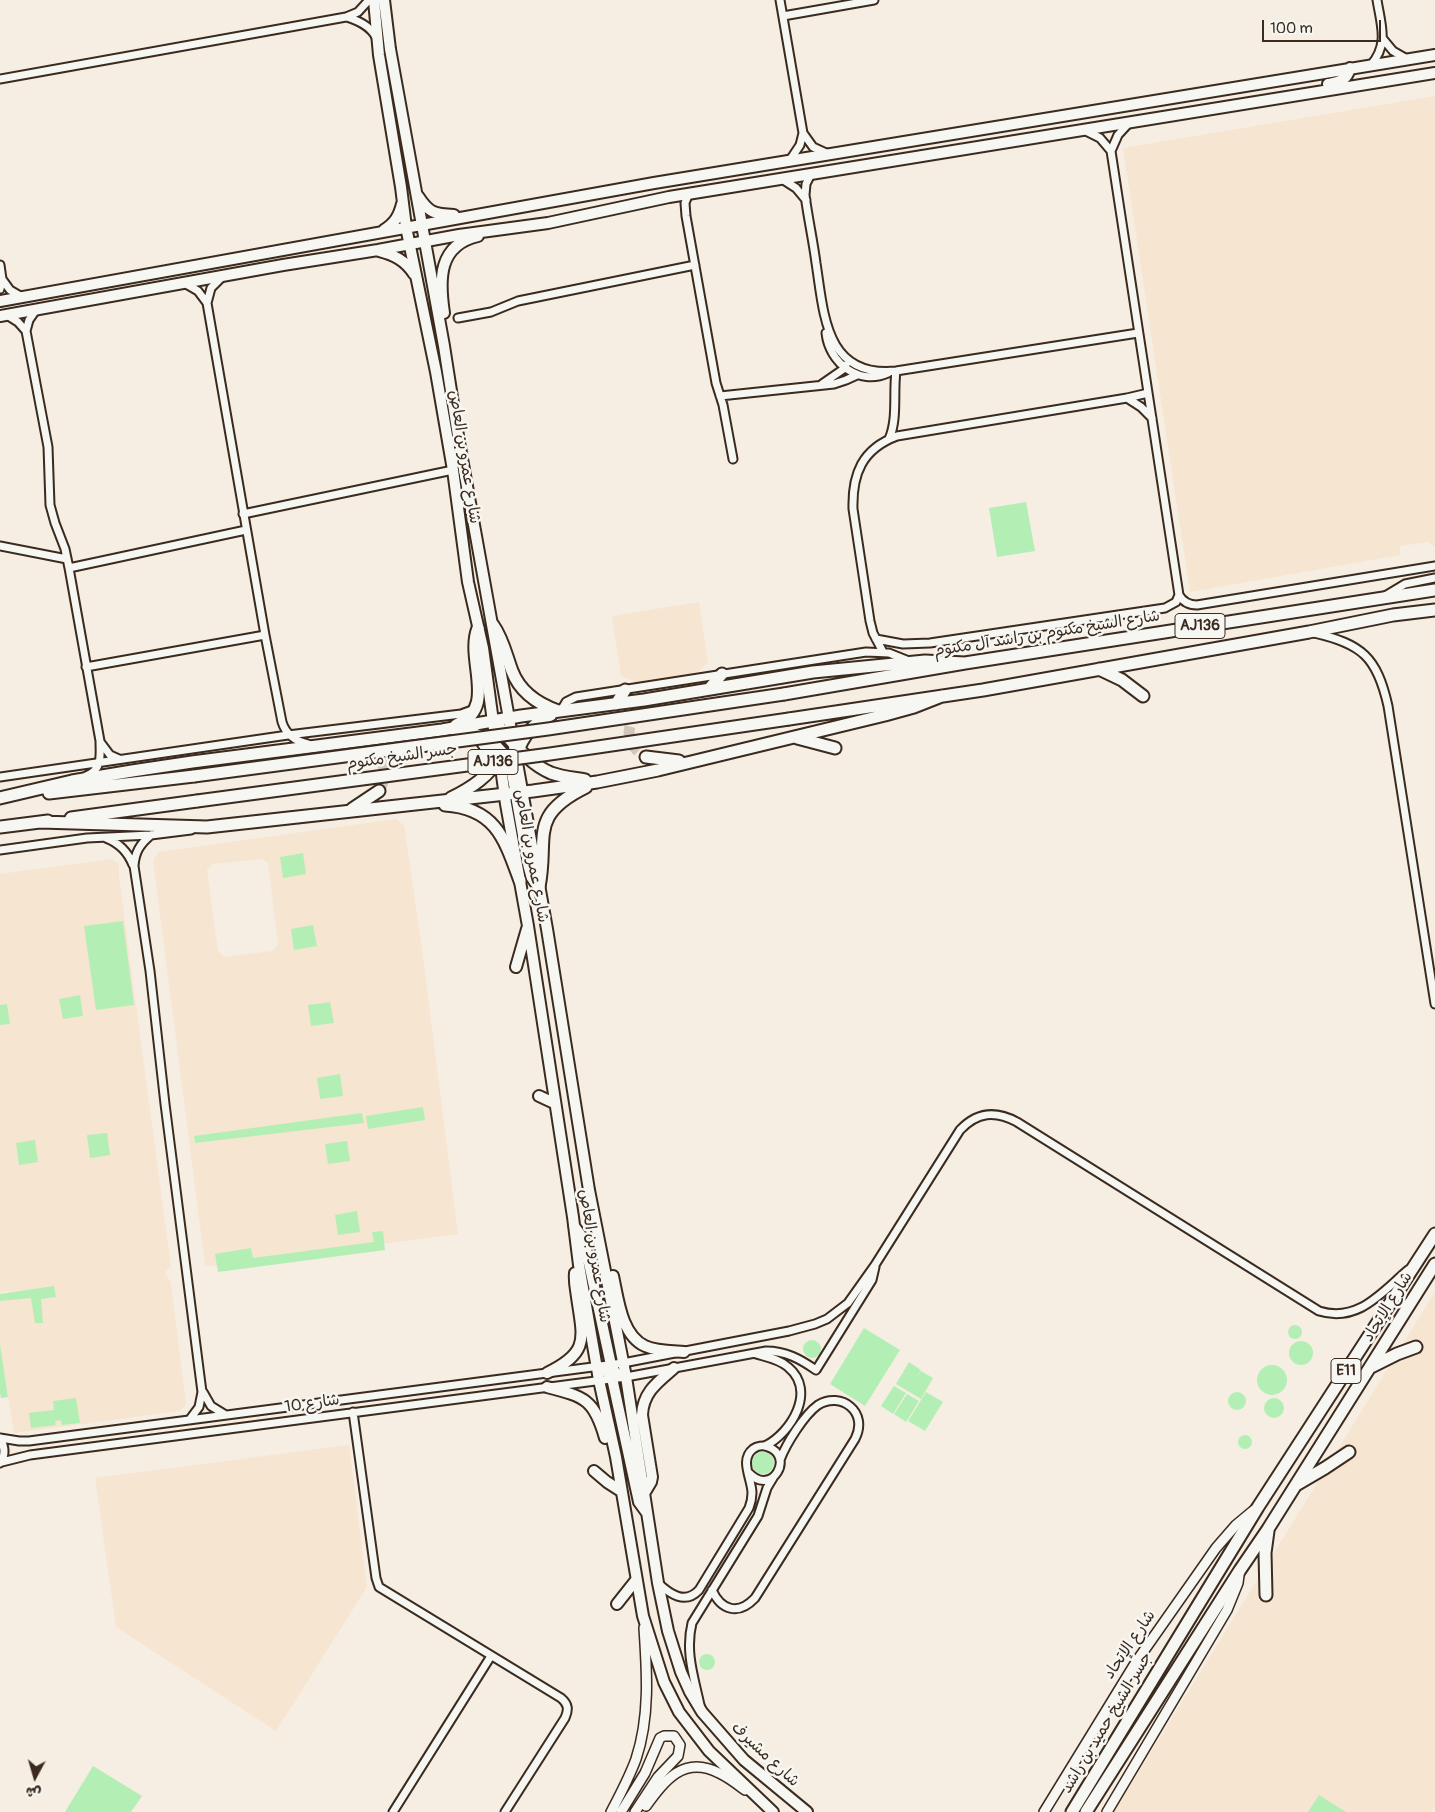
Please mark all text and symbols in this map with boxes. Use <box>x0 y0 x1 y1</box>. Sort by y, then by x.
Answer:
scale bar <box>1265 10 1384 42</box>
text: 100 m <box>1270 19 1313 38</box>
street label: شارع عمرو بن العاص <box>444 389 484 525</box>
street label: شارع الشيخ مكتوم بن راشد آل مكتوم <box>933 607 1161 661</box>
road number: AJ136 <box>1175 614 1225 638</box>
street label: جسر الشيخ مكتوم <box>345 740 459 774</box>
road number: AJ136 <box>468 750 518 774</box>
street label: شارع عمرو بن العاص <box>510 788 552 924</box>
street label: شارع عمرو بن العاص <box>574 1188 614 1324</box>
street label: شارع الإتحاد <box>1359 1269 1417 1345</box>
road number: E11 <box>1331 1358 1361 1384</box>
street label: شارع 10 <box>283 1391 341 1417</box>
street label: شارع الإتحاد <box>1100 1607 1160 1683</box>
street label: جسر الشيخ حميد بن راشد <box>1057 1649 1157 1797</box>
street label: شارع مشيرف <box>727 1719 803 1791</box>
north arrow <box>10 1752 60 1802</box>
text: ش <box>25 1783 42 1802</box>

